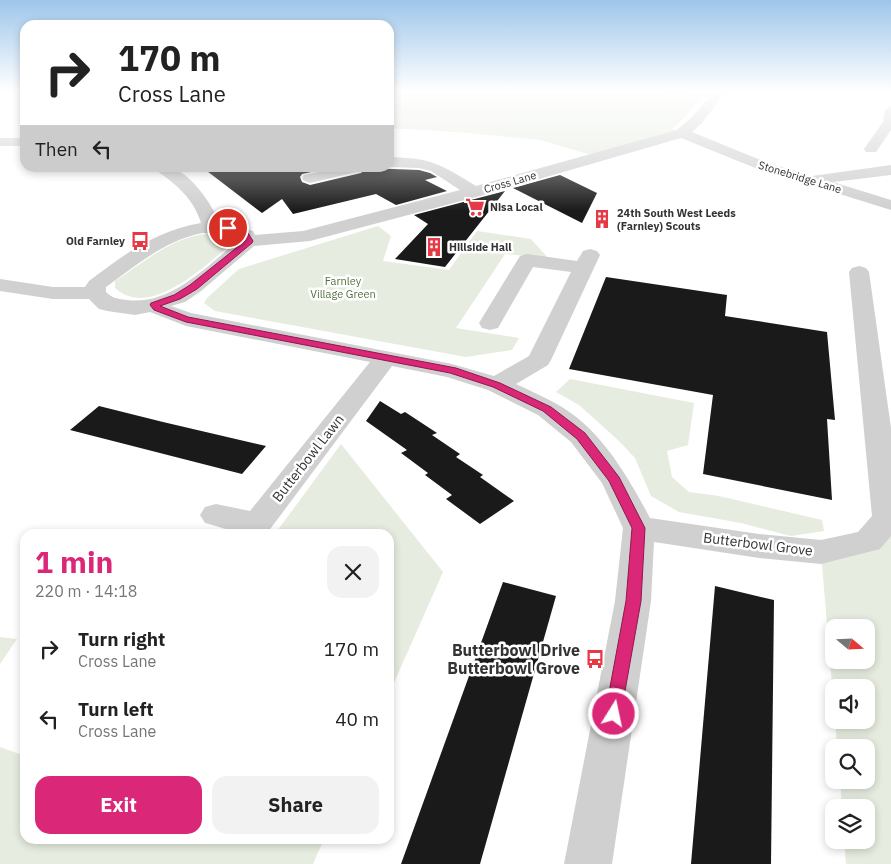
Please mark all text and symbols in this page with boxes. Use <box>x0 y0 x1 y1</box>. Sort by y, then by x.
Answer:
text: 170 m <box>118 35 221 81</box>
icon: right <box>35 40 100 105</box>
text: Cross Lane <box>118 79 226 108</box>
icon: left <box>88 135 116 163</box>
text: Then <box>35 137 78 161</box>
street label: Stonebridge Lane <box>757 158 843 196</box>
street label: Cross Lane <box>482 168 538 196</box>
supermarket icon: Nisa Local <box>464 196 486 218</box>
place label: Nisa Local <box>490 200 543 214</box>
place label: 24th South West Leeds (Farnley) Scouts <box>617 206 736 233</box>
pin <box>207 207 249 249</box>
building icon: 24th South West Leeds (Farnley) Scouts <box>591 208 613 230</box>
icon: arrive <box>214 214 242 242</box>
bus stop icon: Old Farnley <box>129 230 151 252</box>
place label: Old Farnley <box>66 234 125 248</box>
building icon: Hillside Hall <box>423 236 445 258</box>
place label: Hillside Hall <box>449 240 512 254</box>
park label: Farnley Village Green <box>310 274 376 301</box>
street label: Butterbowl Lawn <box>268 411 348 505</box>
street label: Butterbowl Grove <box>702 528 814 560</box>
text: 1 min <box>35 542 113 581</box>
button: close <box>327 546 379 598</box>
text: 220 m · 14:18 <box>35 581 137 601</box>
north arrow <box>825 619 875 669</box>
map controls <box>825 619 875 849</box>
text: Turn right <box>78 627 165 651</box>
icon: right <box>35 635 63 663</box>
text: 170 m <box>324 637 379 661</box>
place label: Butterbowl Drive Butterbowl Grove <box>447 640 580 678</box>
bus stop icon: Butterbowl Drive Butterbowl Grove <box>584 648 606 670</box>
text: Cross Lane <box>78 651 156 671</box>
button: sound <box>825 679 875 729</box>
position arrow <box>587 687 639 739</box>
text: Turn left <box>78 697 154 721</box>
icon: left <box>35 705 63 733</box>
text: 40 m <box>335 707 379 731</box>
text: Cross Lane <box>78 721 156 741</box>
button: search <box>825 739 875 789</box>
button: Exit <box>35 776 202 834</box>
button: Share <box>212 776 379 834</box>
button: layers <box>825 799 875 849</box>

